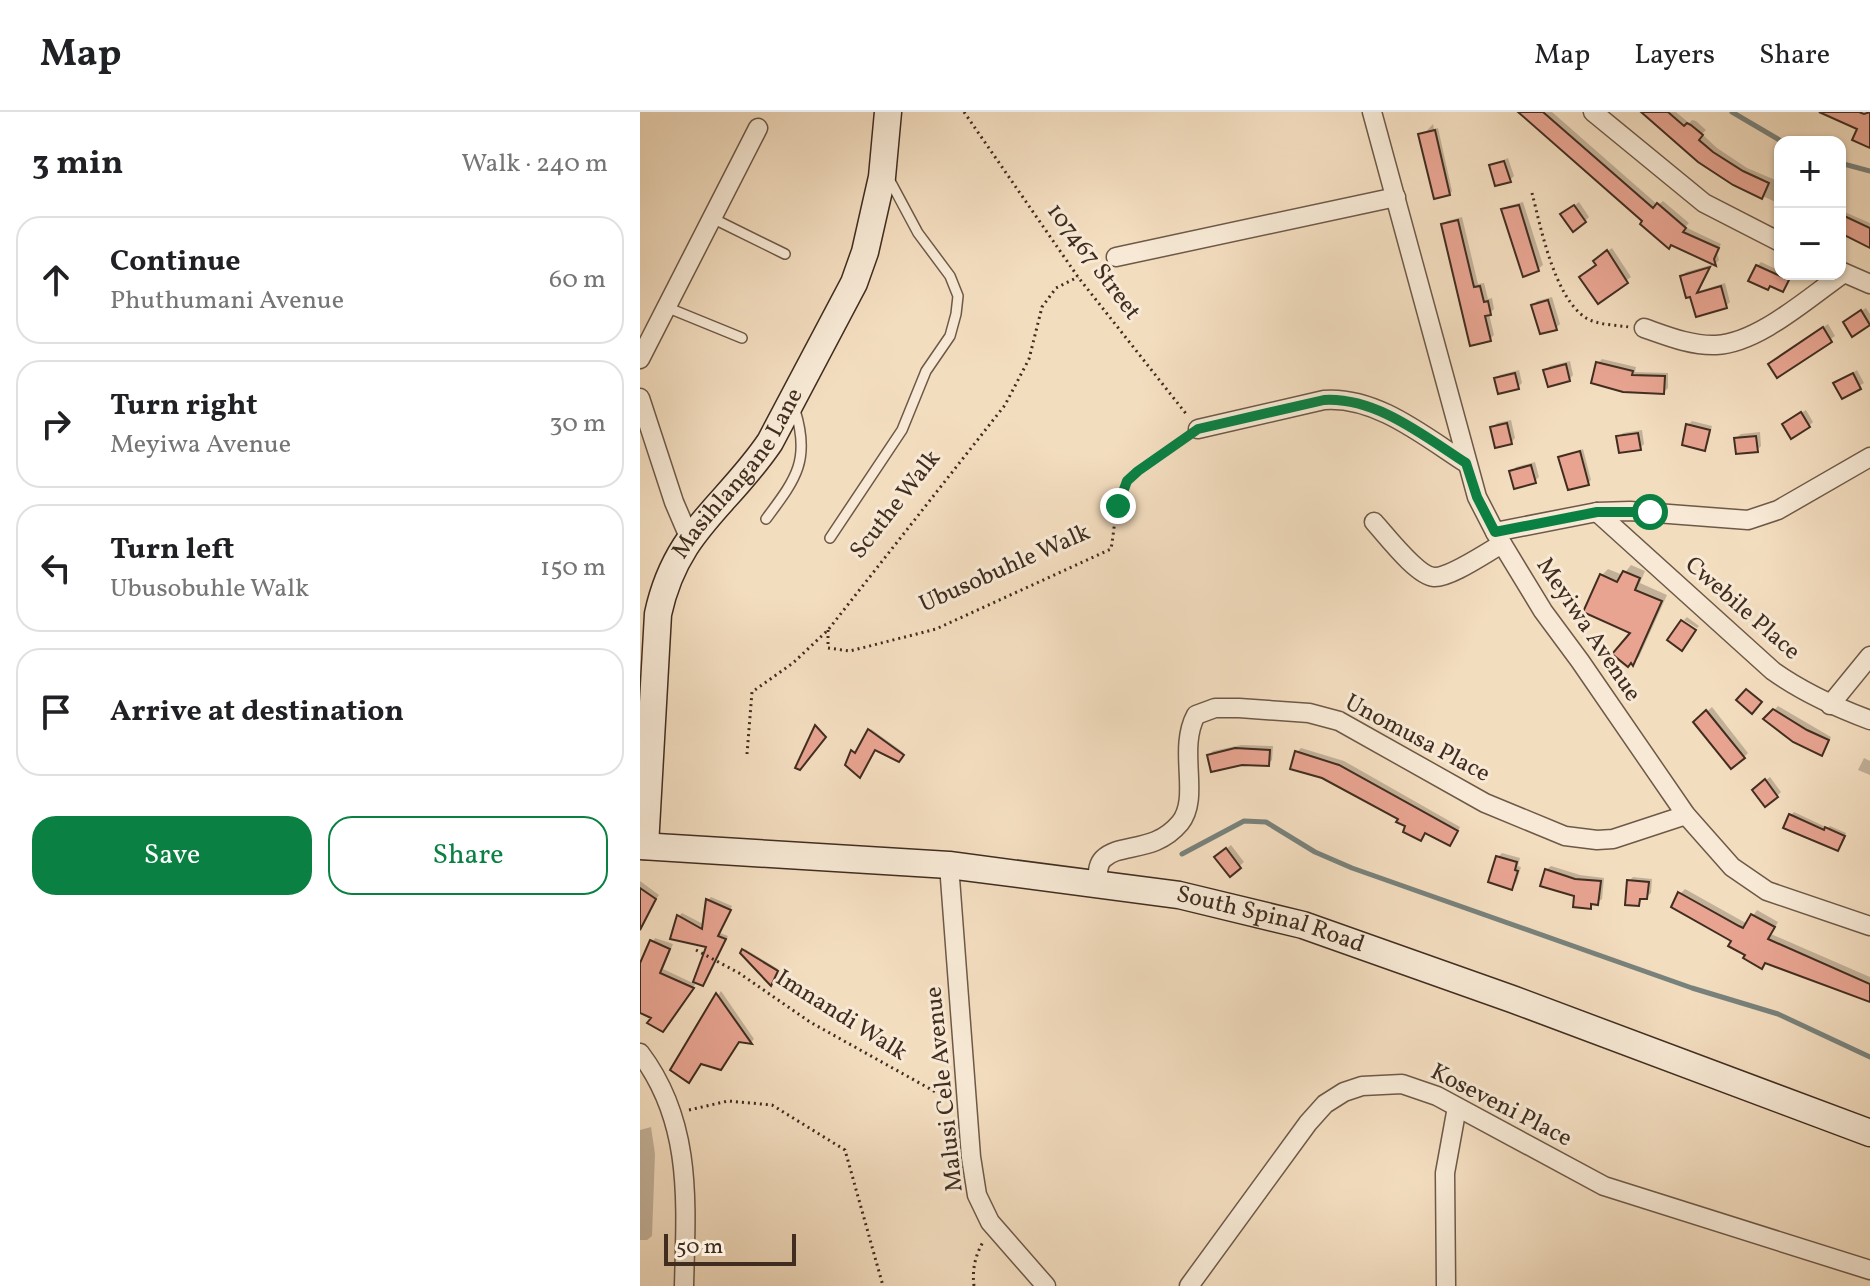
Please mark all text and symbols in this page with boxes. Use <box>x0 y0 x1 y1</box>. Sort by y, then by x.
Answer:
text: Map <box>40 29 121 82</box>
text: Map <box>1534 36 1590 75</box>
text: Layers <box>1634 36 1715 75</box>
text: Share <box>1759 36 1830 75</box>
map controls <box>1774 136 1846 280</box>
button: + <box>1774 136 1846 208</box>
text: 3 min <box>32 141 123 188</box>
text: Walk · 240 m <box>461 146 608 182</box>
street label: 107467 Street <box>1038 196 1148 328</box>
button: − <box>1774 208 1846 280</box>
text: Continue <box>110 241 241 283</box>
icon: ahead <box>34 258 78 302</box>
text: 60 m <box>549 262 606 298</box>
text: Phuthumani Avenue <box>110 283 344 319</box>
street label: Masihlangane Lane <box>664 382 812 566</box>
text: Turn right <box>110 385 258 427</box>
icon: right <box>34 402 78 446</box>
text: 30 m <box>549 406 606 442</box>
text: Meyiwa Avenue <box>110 427 291 463</box>
street label: Scuthe Walk <box>842 443 950 567</box>
route end <box>1100 488 1136 524</box>
route start <box>1632 494 1668 530</box>
street label: Ubusobuhle Walk <box>914 516 1096 622</box>
text: Turn left <box>110 529 234 571</box>
icon: left <box>34 546 78 590</box>
street label: Cwebile Place <box>1677 549 1807 669</box>
text: 150 m <box>540 550 606 586</box>
street label: Meyiwa Avenue <box>1527 551 1649 709</box>
text: Ubusobuhle Walk <box>110 571 309 607</box>
street label: Unomusa Place <box>1338 686 1496 792</box>
icon: arrive <box>34 690 78 734</box>
text: Arrive at destination <box>110 691 404 733</box>
button: Save <box>32 816 312 895</box>
button: Share <box>328 816 608 895</box>
street label: South Spinal Road <box>1173 878 1369 962</box>
street label: Imnandi Walk <box>768 962 914 1070</box>
street label: Malusi Cele Avenue <box>917 985 973 1193</box>
street label: Koseveni Place <box>1424 1056 1578 1156</box>
scale bar <box>664 1230 796 1266</box>
text: 50 m <box>676 1232 723 1263</box>

